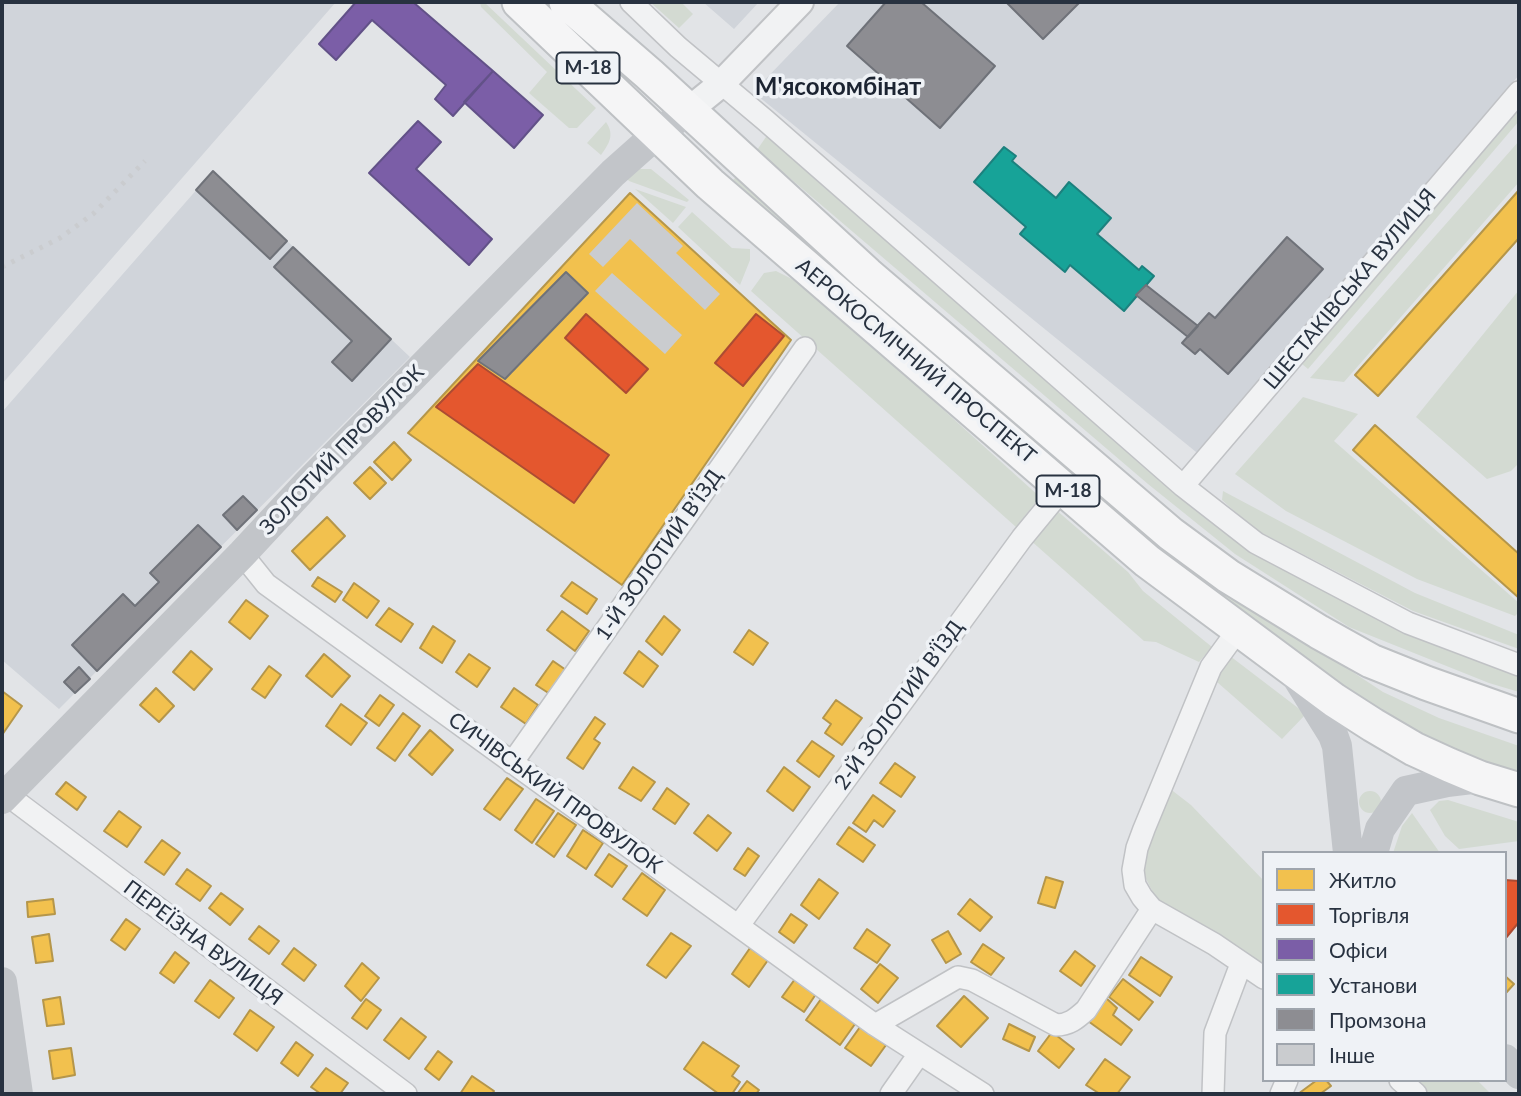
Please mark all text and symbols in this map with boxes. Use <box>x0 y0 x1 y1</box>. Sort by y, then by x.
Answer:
road number: М-18 <box>556 52 620 83</box>
district label: М'ясокомбінат <box>755 73 921 101</box>
street label: ШЕСТАКІВСЬКА ВУЛИЦЯ <box>1259 183 1441 395</box>
street label: АЕРОКОСМІЧНИЙ ПРОСПЕКТ <box>791 253 1041 469</box>
street label: ЗОЛОТИЙ ПРОВУЛОК <box>254 360 430 540</box>
street label: 1-Й ЗОЛОТИЙ В’ЇЗД <box>590 464 728 646</box>
road number: М-18 <box>1036 476 1100 506</box>
street label: 2-Й ЗОЛОТИЙ В’ЇЗД <box>829 615 969 795</box>
street label: СИЧІВСЬКИЙ ПРОВУЛОК <box>443 707 667 879</box>
legend <box>1262 851 1507 1082</box>
text: Житло <box>1329 867 1396 892</box>
street label: ПЕРЕЇЗНА ВУЛИЦЯ <box>118 875 288 1011</box>
text: Торгівля <box>1329 902 1409 927</box>
text: Офіси <box>1329 937 1388 962</box>
text: Установи <box>1329 972 1417 997</box>
text: Промзона <box>1329 1007 1426 1032</box>
text: Інше <box>1329 1042 1375 1067</box>

